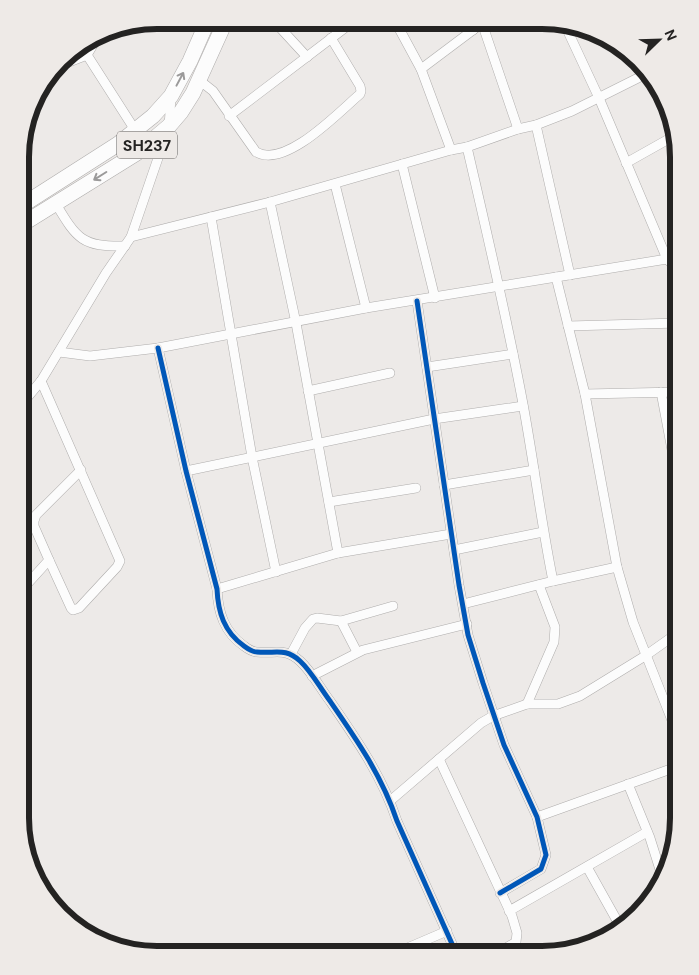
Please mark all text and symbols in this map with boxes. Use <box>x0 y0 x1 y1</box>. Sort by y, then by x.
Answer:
north arrow <box>634 15 684 65</box>
text: N <box>661 27 681 43</box>
one-way arrow <box>175 71 185 86</box>
road number: SH237 <box>117 132 177 158</box>
one-way arrow <box>93 171 107 181</box>

